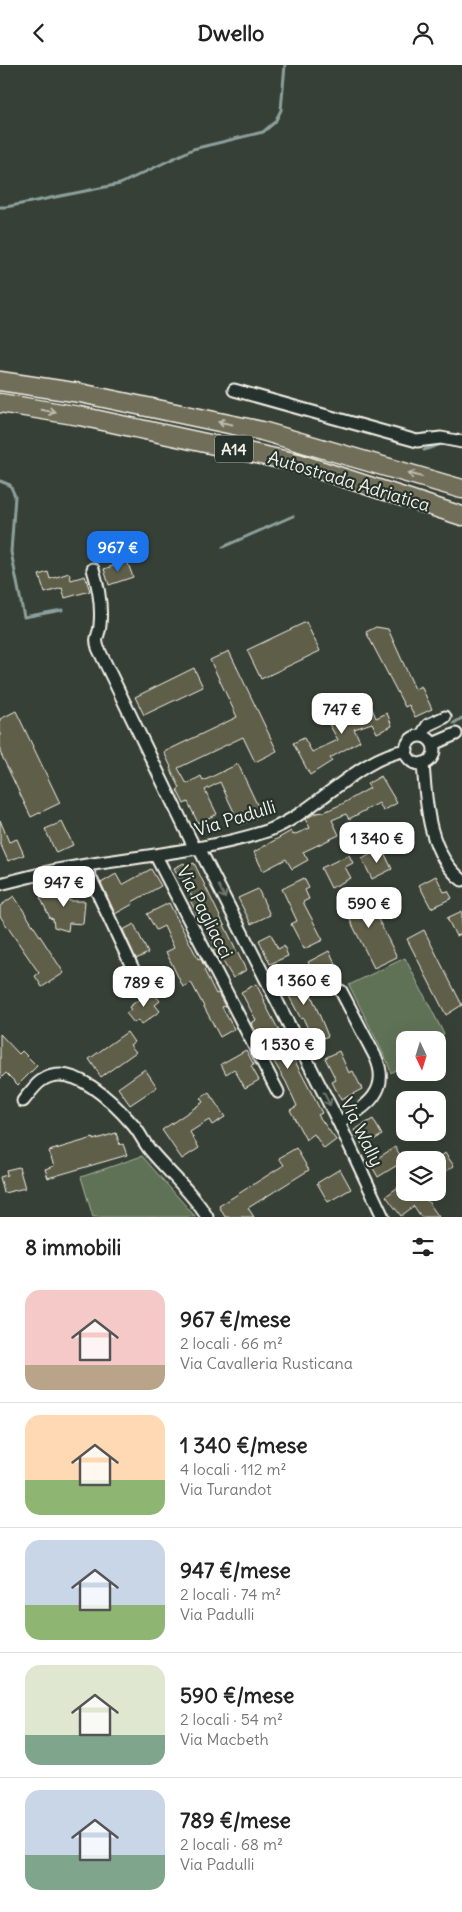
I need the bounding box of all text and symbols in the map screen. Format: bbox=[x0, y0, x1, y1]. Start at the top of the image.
icon: back bbox=[25, 19, 53, 47]
text: Dwello bbox=[198, 19, 264, 47]
icon: person bbox=[409, 19, 437, 47]
one-way arrow bbox=[40, 406, 56, 416]
one-way arrow bbox=[217, 418, 233, 427]
road number: A14 bbox=[215, 435, 253, 463]
street label: Autostrada Adriatica bbox=[265, 445, 433, 517]
one-way arrow bbox=[408, 470, 424, 480]
pin: 967 € bbox=[83, 531, 153, 573]
text: 967 € bbox=[98, 537, 138, 557]
pin: 747 € bbox=[307, 693, 377, 735]
text: 747 € bbox=[323, 699, 361, 719]
street label: Via Padulli bbox=[192, 795, 278, 841]
pin: 1 340 € bbox=[331, 821, 423, 864]
text: 1 340 € bbox=[350, 828, 404, 848]
street label: Via Pagliacci bbox=[172, 862, 238, 962]
pin: 947 € bbox=[29, 865, 99, 908]
text: 947 € bbox=[44, 872, 84, 892]
one-way arrow bbox=[217, 884, 227, 899]
pin: 590 € bbox=[334, 887, 404, 929]
text: 590 € bbox=[347, 893, 391, 913]
pin: 1 360 € bbox=[258, 963, 350, 1006]
pin: 789 € bbox=[109, 965, 179, 1008]
text: 1 360 € bbox=[277, 970, 331, 990]
text: 789 € bbox=[124, 972, 164, 992]
pin: 1 530 € bbox=[242, 1027, 334, 1070]
north arrow bbox=[396, 1031, 446, 1081]
map controls bbox=[396, 1031, 446, 1201]
text: 1 530 € bbox=[261, 1034, 315, 1054]
one-way arrow bbox=[323, 1091, 332, 1106]
button: locate bbox=[396, 1091, 446, 1141]
street label: Via Wally bbox=[335, 1094, 389, 1170]
button: layers bbox=[396, 1151, 446, 1201]
icon: filters bbox=[409, 1233, 437, 1261]
text: 8 immobili bbox=[25, 1234, 121, 1261]
text: 967 €/mese bbox=[180, 1306, 291, 1333]
icon: home bbox=[65, 1310, 125, 1370]
text: 2 locali · 66 m² bbox=[180, 1333, 283, 1353]
text: Via Cavalleria Rusticana bbox=[180, 1353, 353, 1373]
text: 1 340 €/mese bbox=[180, 1432, 308, 1459]
icon: home bbox=[65, 1435, 125, 1495]
text: 4 locali · 112 m² bbox=[180, 1459, 286, 1479]
text: Via Turandot bbox=[180, 1479, 272, 1499]
text: 947 €/mese bbox=[180, 1557, 291, 1584]
icon: home bbox=[65, 1560, 125, 1620]
text: 2 locali · 74 m² bbox=[180, 1584, 281, 1604]
text: Via Padulli bbox=[180, 1604, 254, 1624]
text: 590 €/mese bbox=[180, 1682, 294, 1709]
icon: home bbox=[65, 1685, 125, 1745]
text: 2 locali · 54 m² bbox=[180, 1709, 283, 1729]
text: Via Macbeth bbox=[180, 1729, 269, 1749]
text: 789 €/mese bbox=[180, 1807, 291, 1834]
icon: home bbox=[65, 1810, 125, 1870]
text: 2 locali · 68 m² bbox=[180, 1834, 283, 1854]
text: Via Padulli bbox=[180, 1854, 254, 1874]

